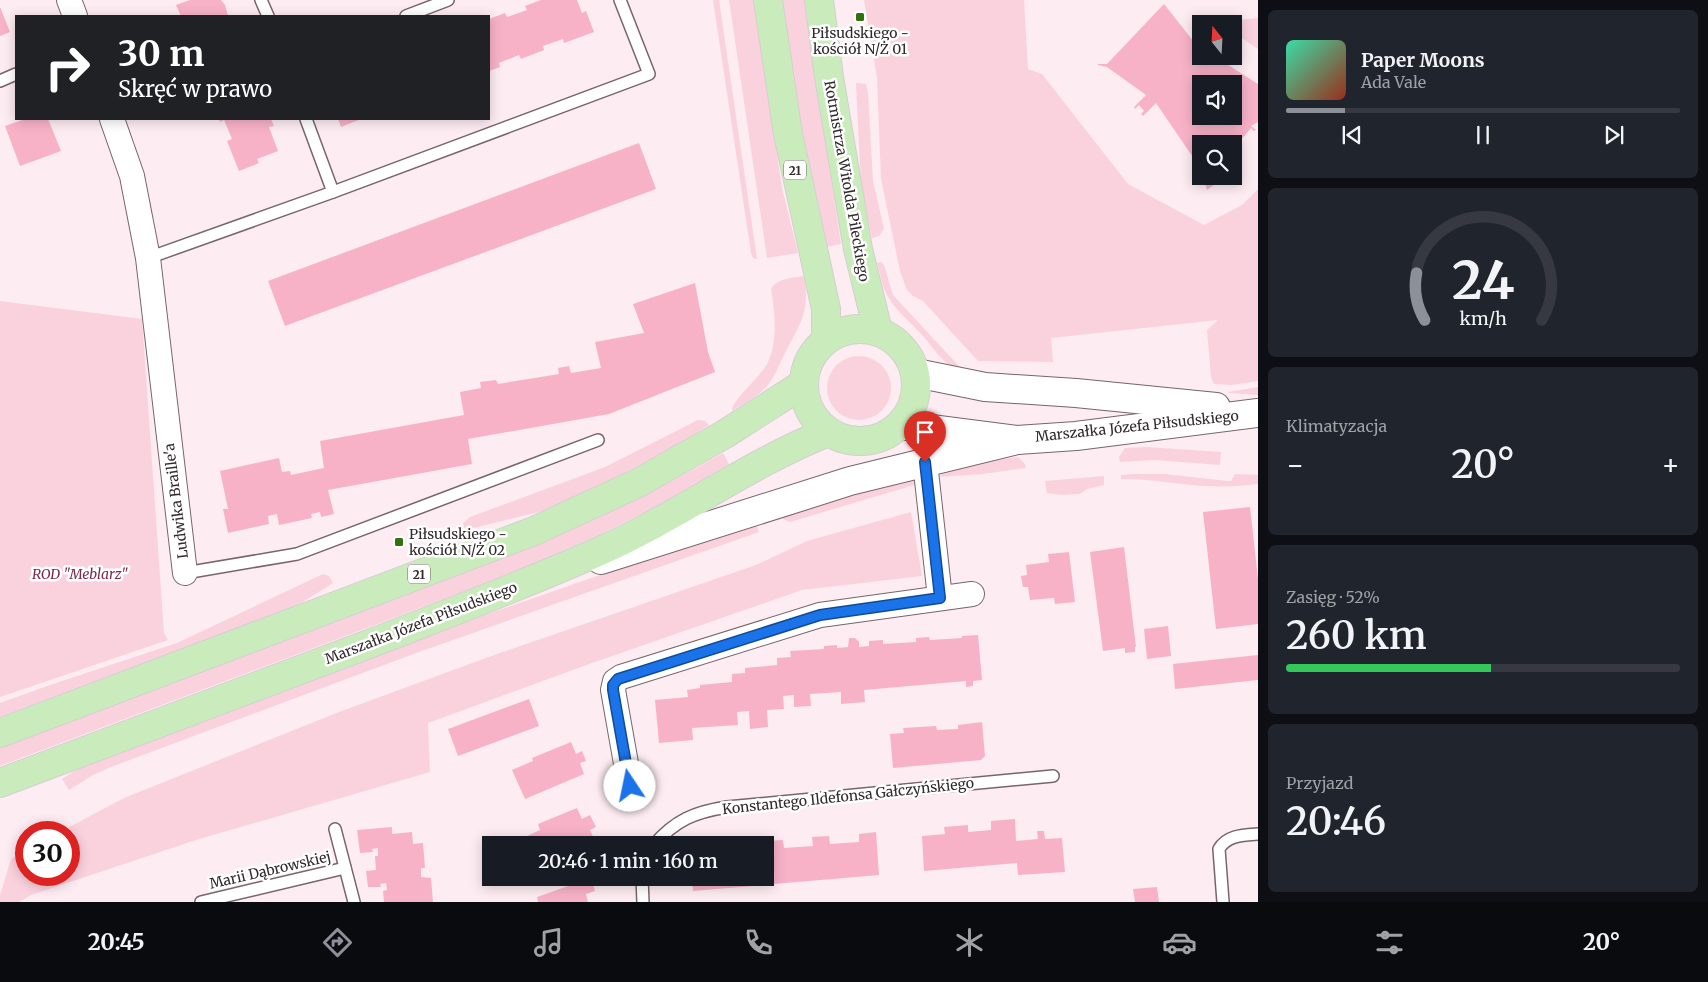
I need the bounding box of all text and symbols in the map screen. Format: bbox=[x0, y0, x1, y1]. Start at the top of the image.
marker: Piłsudskiego - kościół N/Ż 01 bbox=[854, 11, 866, 23]
north arrow bbox=[1192, 15, 1242, 65]
map controls bbox=[1192, 15, 1242, 185]
place label: Piłsudskiego - kościół N/Ż 01 bbox=[811, 24, 909, 58]
text: 30 m bbox=[118, 32, 204, 76]
icon: right bbox=[35, 35, 100, 100]
text: Paper Moons bbox=[1361, 48, 1485, 72]
text: Ada Vale bbox=[1361, 72, 1426, 92]
text: Skręć w prawo bbox=[118, 75, 272, 103]
button: sound bbox=[1192, 75, 1242, 125]
street label: Rotmistrza Witolda Pileckiego bbox=[820, 79, 874, 283]
icon: previous bbox=[1338, 121, 1366, 149]
icon: pause bbox=[1469, 121, 1497, 149]
icon: next bbox=[1600, 121, 1628, 149]
button: search bbox=[1192, 135, 1242, 185]
road number: 21 bbox=[784, 160, 806, 180]
text: 24 bbox=[1452, 248, 1514, 313]
text: km/h bbox=[1459, 307, 1507, 330]
street label: Marszałka Józefa Piłsudskiego bbox=[1034, 406, 1240, 446]
pin bbox=[904, 411, 946, 462]
text: Klimatyzacja bbox=[1286, 416, 1387, 436]
icon: arrive bbox=[911, 418, 939, 446]
text: 20° bbox=[1451, 441, 1515, 488]
street label: Ludwika Braille'a bbox=[160, 442, 192, 560]
text: − bbox=[1286, 447, 1305, 483]
text: + bbox=[1661, 447, 1680, 483]
place label: Piłsudskiego - kościół N/Ż 02 bbox=[409, 525, 507, 559]
marker: Piłsudskiego - kościół N/Ż 02 bbox=[393, 536, 405, 548]
road number: 21 bbox=[408, 564, 430, 584]
park label: ROD "Meblarz" bbox=[32, 565, 128, 583]
street label: Marszałka Józefa Piłsudskiego bbox=[322, 578, 520, 668]
text: Zasięg · 52% bbox=[1286, 587, 1380, 607]
text: 260 km bbox=[1286, 612, 1427, 659]
position arrow bbox=[603, 759, 655, 811]
text: Przyjazd bbox=[1286, 773, 1353, 793]
street label: Konstantego Ildefonsa Gałczyńskiego bbox=[721, 774, 975, 818]
text: 20:46 bbox=[1286, 798, 1386, 845]
speed limit sign: 30 bbox=[15, 821, 80, 886]
street label: Marii Dąbrowskiej bbox=[207, 847, 333, 893]
text: 20:46 · 1 min · 160 m bbox=[538, 849, 718, 873]
icon: directions bbox=[320, 925, 355, 960]
icon: music bbox=[531, 925, 566, 960]
icon: phone bbox=[741, 925, 776, 960]
icon: climate bbox=[952, 925, 987, 960]
icon: car bbox=[1162, 925, 1197, 960]
icon: filters bbox=[1372, 925, 1407, 960]
text: 20:45 bbox=[88, 928, 145, 956]
text: 20° bbox=[1583, 928, 1620, 956]

